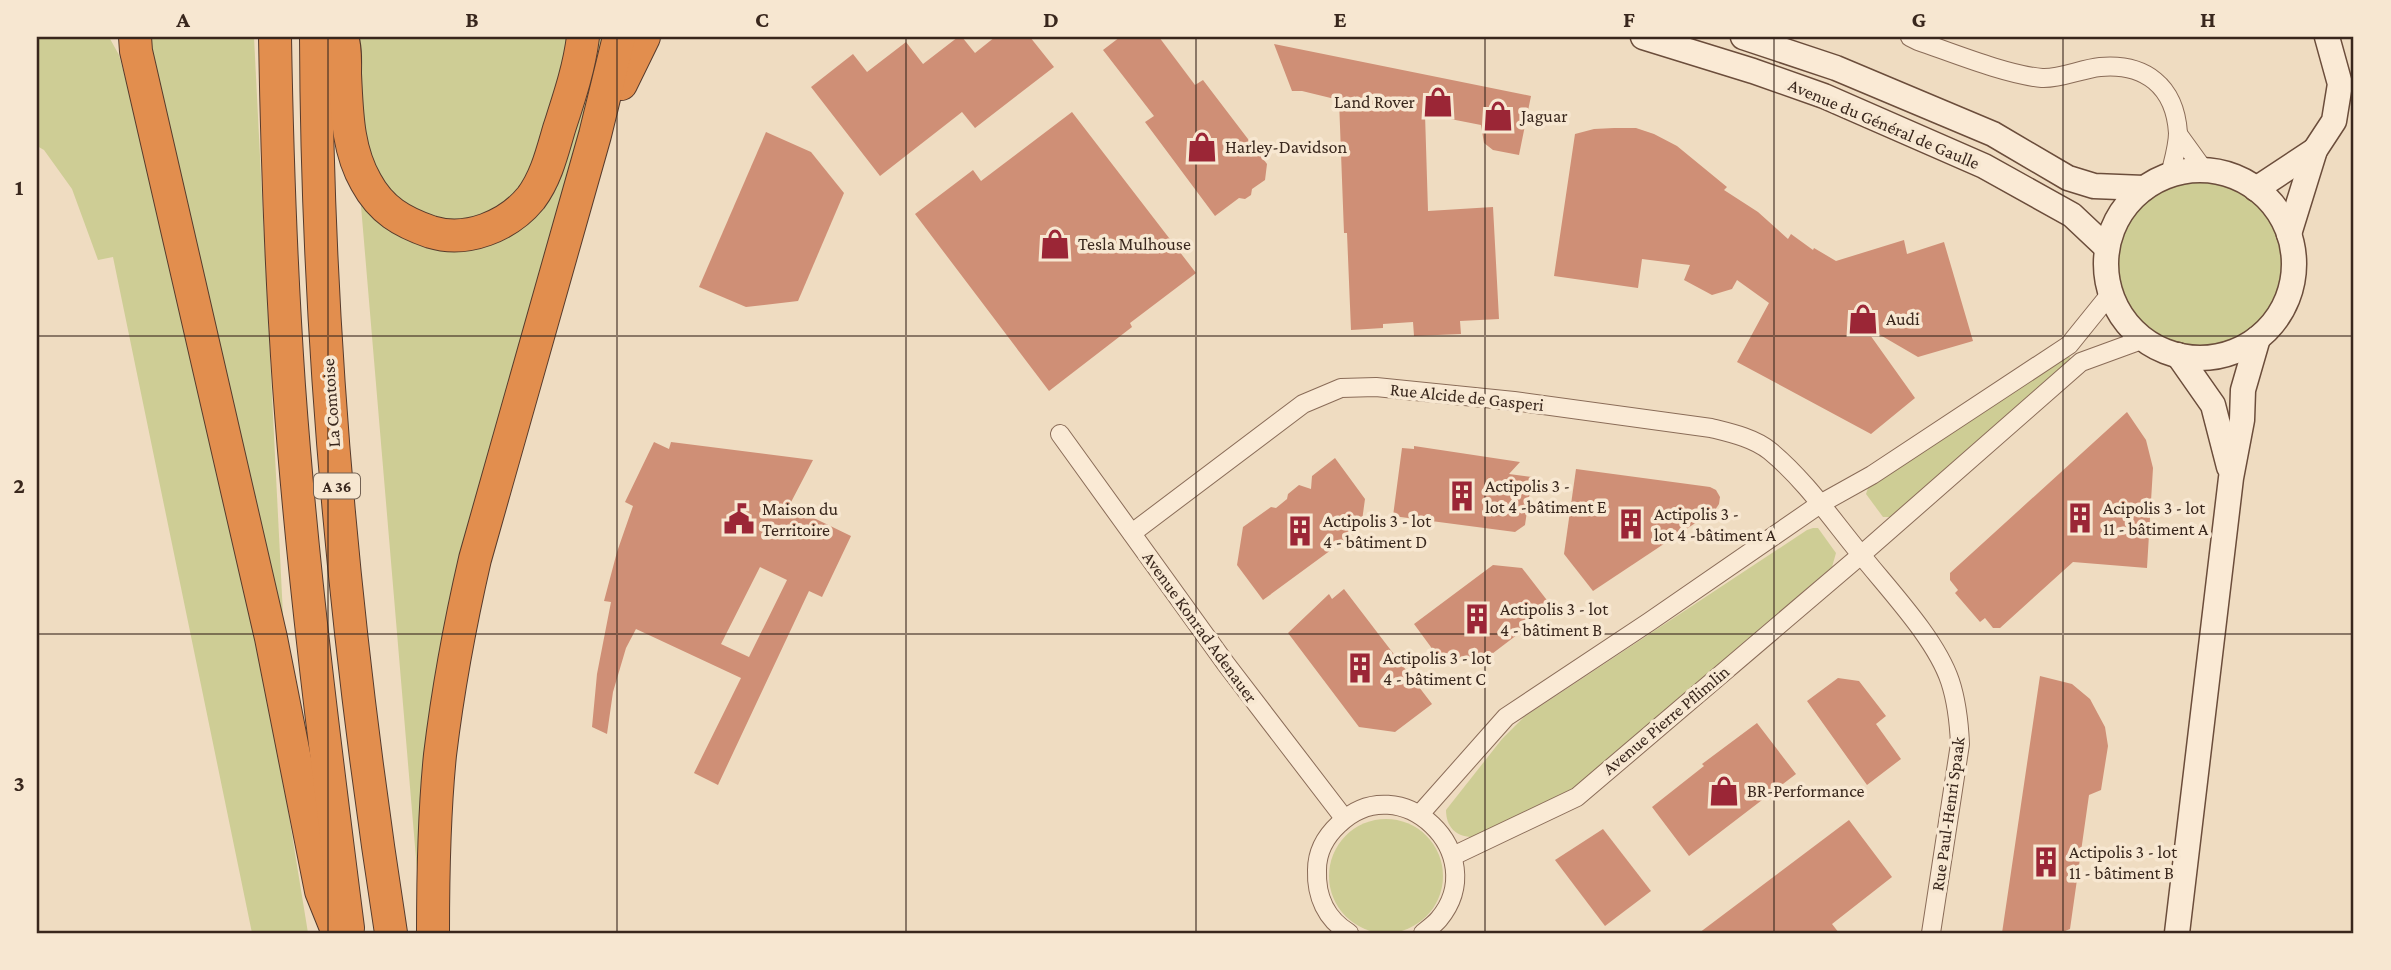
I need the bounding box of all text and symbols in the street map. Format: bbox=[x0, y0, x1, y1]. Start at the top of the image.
text: A bbox=[175, 6, 190, 32]
text: B bbox=[465, 6, 479, 32]
text: C bbox=[755, 6, 769, 32]
text: D bbox=[1043, 6, 1059, 32]
text: E bbox=[1333, 6, 1347, 32]
text: F bbox=[1623, 6, 1635, 32]
text: G bbox=[1912, 6, 1927, 32]
text: H bbox=[2200, 6, 2216, 32]
street label: Avenue du Général de Gaulle bbox=[1785, 75, 1983, 173]
shop icon: Land Rover bbox=[1421, 85, 1455, 119]
place label: Land Rover bbox=[1334, 92, 1416, 112]
shop icon: Jaguar bbox=[1481, 99, 1515, 133]
place label: Jaguar bbox=[1519, 106, 1568, 126]
shop icon: Harley-Davidson bbox=[1185, 130, 1219, 164]
place label: Harley-Davidson bbox=[1225, 137, 1347, 157]
text: 1 bbox=[15, 174, 24, 200]
shop icon: Tesla Mulhouse bbox=[1038, 227, 1072, 261]
place label: Tesla Mulhouse bbox=[1078, 234, 1191, 254]
shop icon: Audi bbox=[1846, 302, 1880, 336]
place label: Audi bbox=[1886, 309, 1920, 329]
street label: La Comtoise bbox=[318, 358, 344, 448]
street label: Rue Alcide de Gasperi bbox=[1389, 379, 1545, 415]
text: 2 bbox=[13, 472, 25, 498]
road number: A 36 bbox=[314, 474, 360, 499]
place label: Actipolis 3 - lot 4 -bâtiment E bbox=[1485, 476, 1607, 517]
building icon: Actipolis 3 - lot 4 -bâtiment E bbox=[1445, 479, 1479, 513]
place label: Acipolis 3 - lot 11 - bâtiment A bbox=[2103, 498, 2209, 539]
place label: Maison du Territoire bbox=[762, 499, 838, 540]
building icon: Acipolis 3 - lot 11 - bâtiment A bbox=[2063, 501, 2097, 535]
public building icon: Maison du Territoire bbox=[722, 502, 756, 536]
place label: Actipolis 3 - lot 4 -bâtiment A bbox=[1654, 504, 1777, 545]
building icon: Actipolis 3 - lot 4 -bâtiment A bbox=[1614, 507, 1648, 541]
place label: Actipolis 3 - lot 4 - bâtiment D bbox=[1323, 511, 1432, 552]
building icon: Actipolis 3 - lot 4 - bâtiment D bbox=[1283, 514, 1317, 548]
street label: Avenue Konrad Adenauer bbox=[1138, 548, 1262, 707]
place label: Actipolis 3 - lot 4 - bâtiment B bbox=[1500, 599, 1609, 640]
building icon: Actipolis 3 - lot 4 - bâtiment B bbox=[1460, 602, 1494, 636]
place label: Actipolis 3 - lot 4 - bâtiment C bbox=[1383, 648, 1492, 689]
building icon: Actipolis 3 - lot 4 - bâtiment C bbox=[1343, 651, 1377, 685]
street label: Avenue Pierre Pflimlin bbox=[1599, 661, 1734, 779]
street label: Rue Paul-Henri Spaak bbox=[1927, 735, 1969, 892]
text: 3 bbox=[13, 770, 25, 796]
shop icon: BR-Performance bbox=[1707, 774, 1741, 808]
place label: BR-Performance bbox=[1747, 781, 1865, 801]
place label: Actipolis 3 - lot 11 - bâtiment B bbox=[2069, 842, 2178, 883]
building icon: Actipolis 3 - lot 11 - bâtiment B bbox=[2029, 845, 2063, 879]

